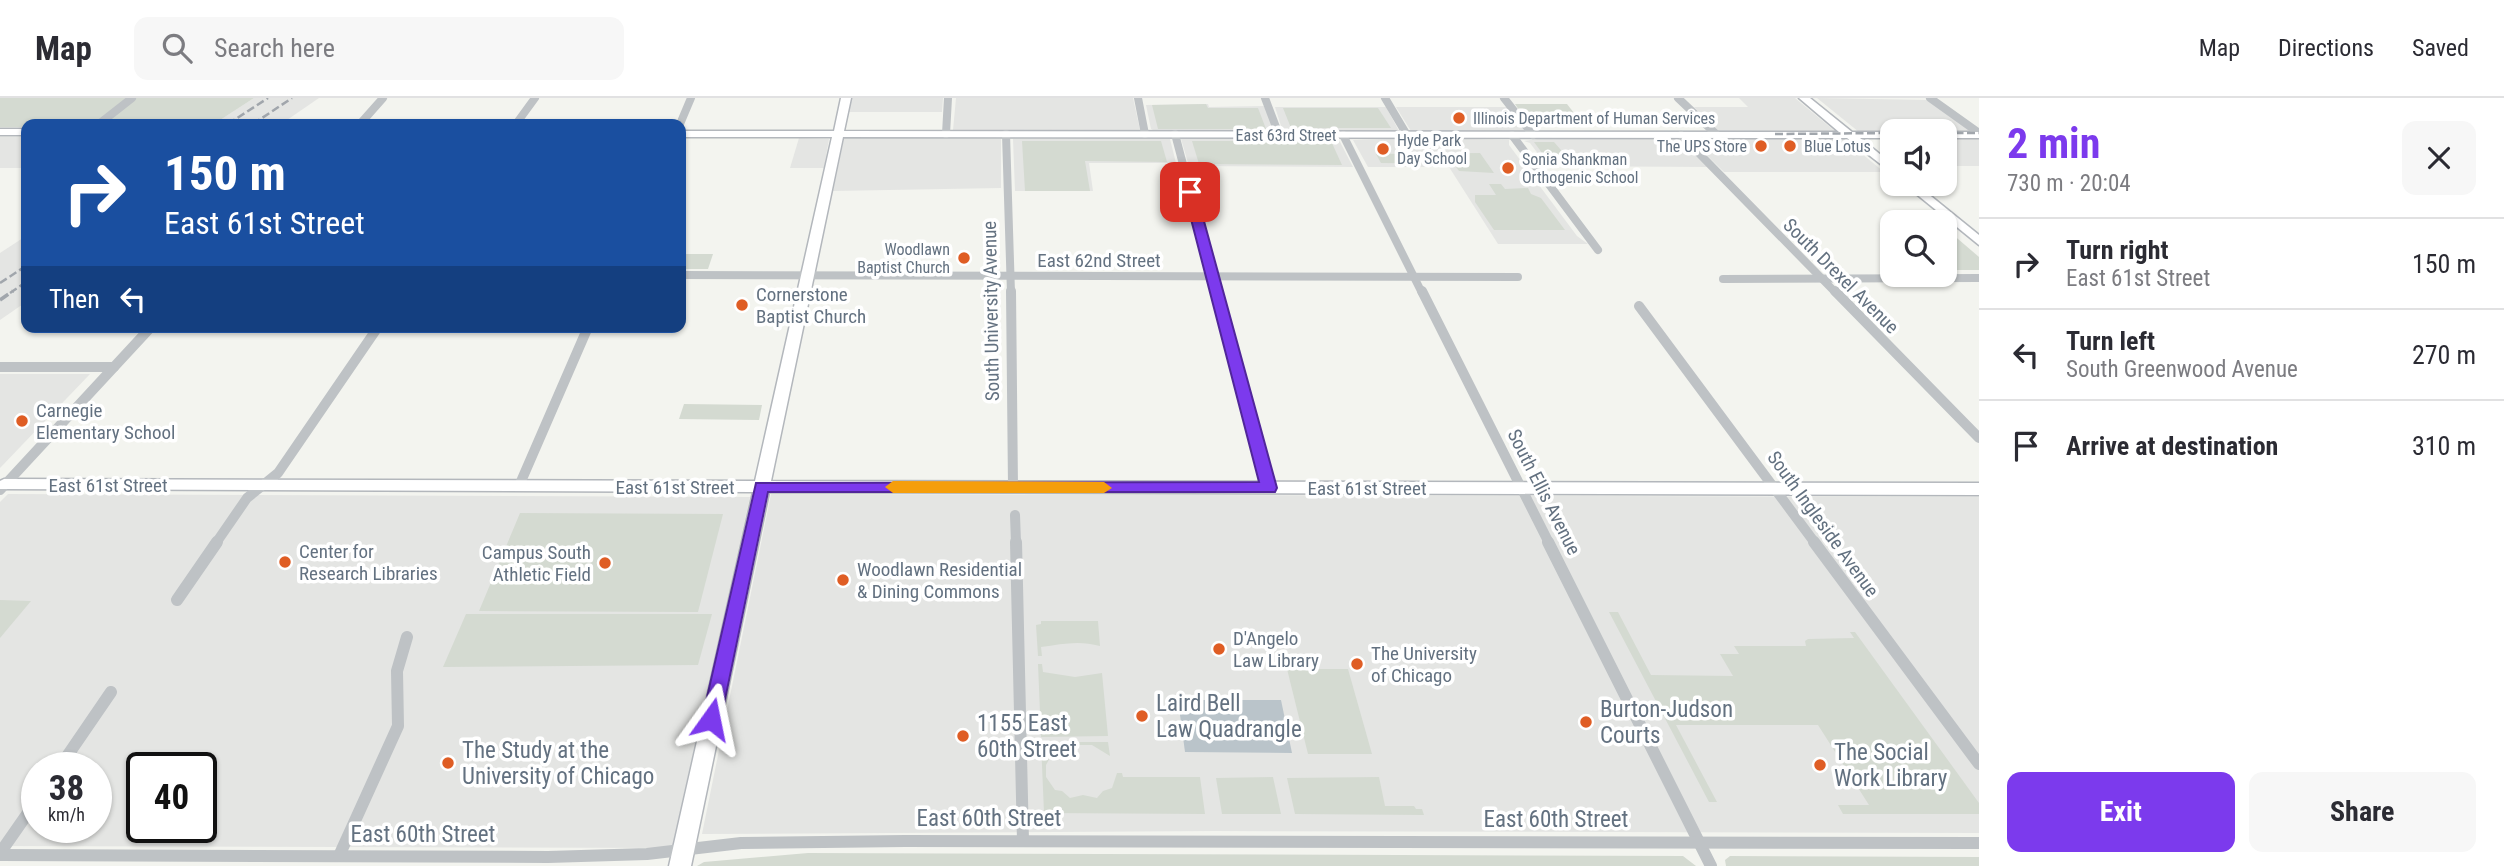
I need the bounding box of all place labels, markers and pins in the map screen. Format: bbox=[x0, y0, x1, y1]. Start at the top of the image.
place label: Illinois Department of Human Services bbox=[1473, 109, 1715, 128]
marker: Illinois Department of Human Services bbox=[1451, 110, 1467, 126]
place label: Hyde Park Day School bbox=[1397, 131, 1467, 168]
place label: The UPS Store bbox=[1657, 137, 1747, 156]
place label: Blue Lotus bbox=[1804, 137, 1871, 156]
marker: The UPS Store bbox=[1753, 138, 1769, 154]
marker: Blue Lotus bbox=[1782, 138, 1798, 154]
marker: Hyde Park Day School bbox=[1375, 141, 1391, 157]
place label: Sonia Shankman Orthogenic School bbox=[1522, 150, 1638, 187]
marker: Sonia Shankman Orthogenic School bbox=[1500, 160, 1516, 176]
pin bbox=[1160, 162, 1220, 222]
place label: Woodlawn Baptist Church bbox=[857, 240, 950, 277]
marker: Woodlawn Baptist Church bbox=[956, 250, 972, 266]
place label: Cornerstone Baptist Church bbox=[756, 283, 866, 328]
marker: Cornerstone Baptist Church bbox=[734, 297, 750, 313]
place label: Carnegie Elementary School bbox=[36, 399, 175, 444]
marker: Carnegie Elementary School bbox=[14, 413, 30, 429]
place label: Center for Research Libraries bbox=[299, 540, 438, 585]
place label: Campus South Athletic Field bbox=[482, 541, 591, 586]
marker: Center for Research Libraries bbox=[277, 554, 293, 570]
marker: Campus South Athletic Field bbox=[597, 555, 613, 571]
place label: Woodlawn Residential & Dining Commons bbox=[857, 558, 1022, 603]
marker: Woodlawn Residential & Dining Commons bbox=[835, 572, 851, 588]
place label: D'Angelo Law Library bbox=[1233, 627, 1319, 672]
marker: D'Angelo Law Library bbox=[1211, 641, 1227, 657]
place label: The University of Chicago bbox=[1371, 642, 1477, 687]
marker: The University of Chicago bbox=[1349, 656, 1365, 672]
place label: Laird Bell Law Quadrangle bbox=[1156, 690, 1302, 743]
place label: Burton-Judson Courts bbox=[1600, 696, 1733, 749]
marker: Laird Bell Law Quadrangle bbox=[1134, 708, 1150, 724]
place label: 1155 East 60th Street bbox=[977, 710, 1077, 763]
marker: Burton-Judson Courts bbox=[1578, 714, 1594, 730]
marker: 1155 East 60th Street bbox=[955, 728, 971, 744]
place label: The Study at the University of Chicago bbox=[462, 737, 654, 790]
place label: The Social Work Library bbox=[1834, 739, 1948, 792]
marker: The Study at the University of Chicago bbox=[440, 755, 456, 771]
marker: The Social Work Library bbox=[1812, 757, 1828, 773]

